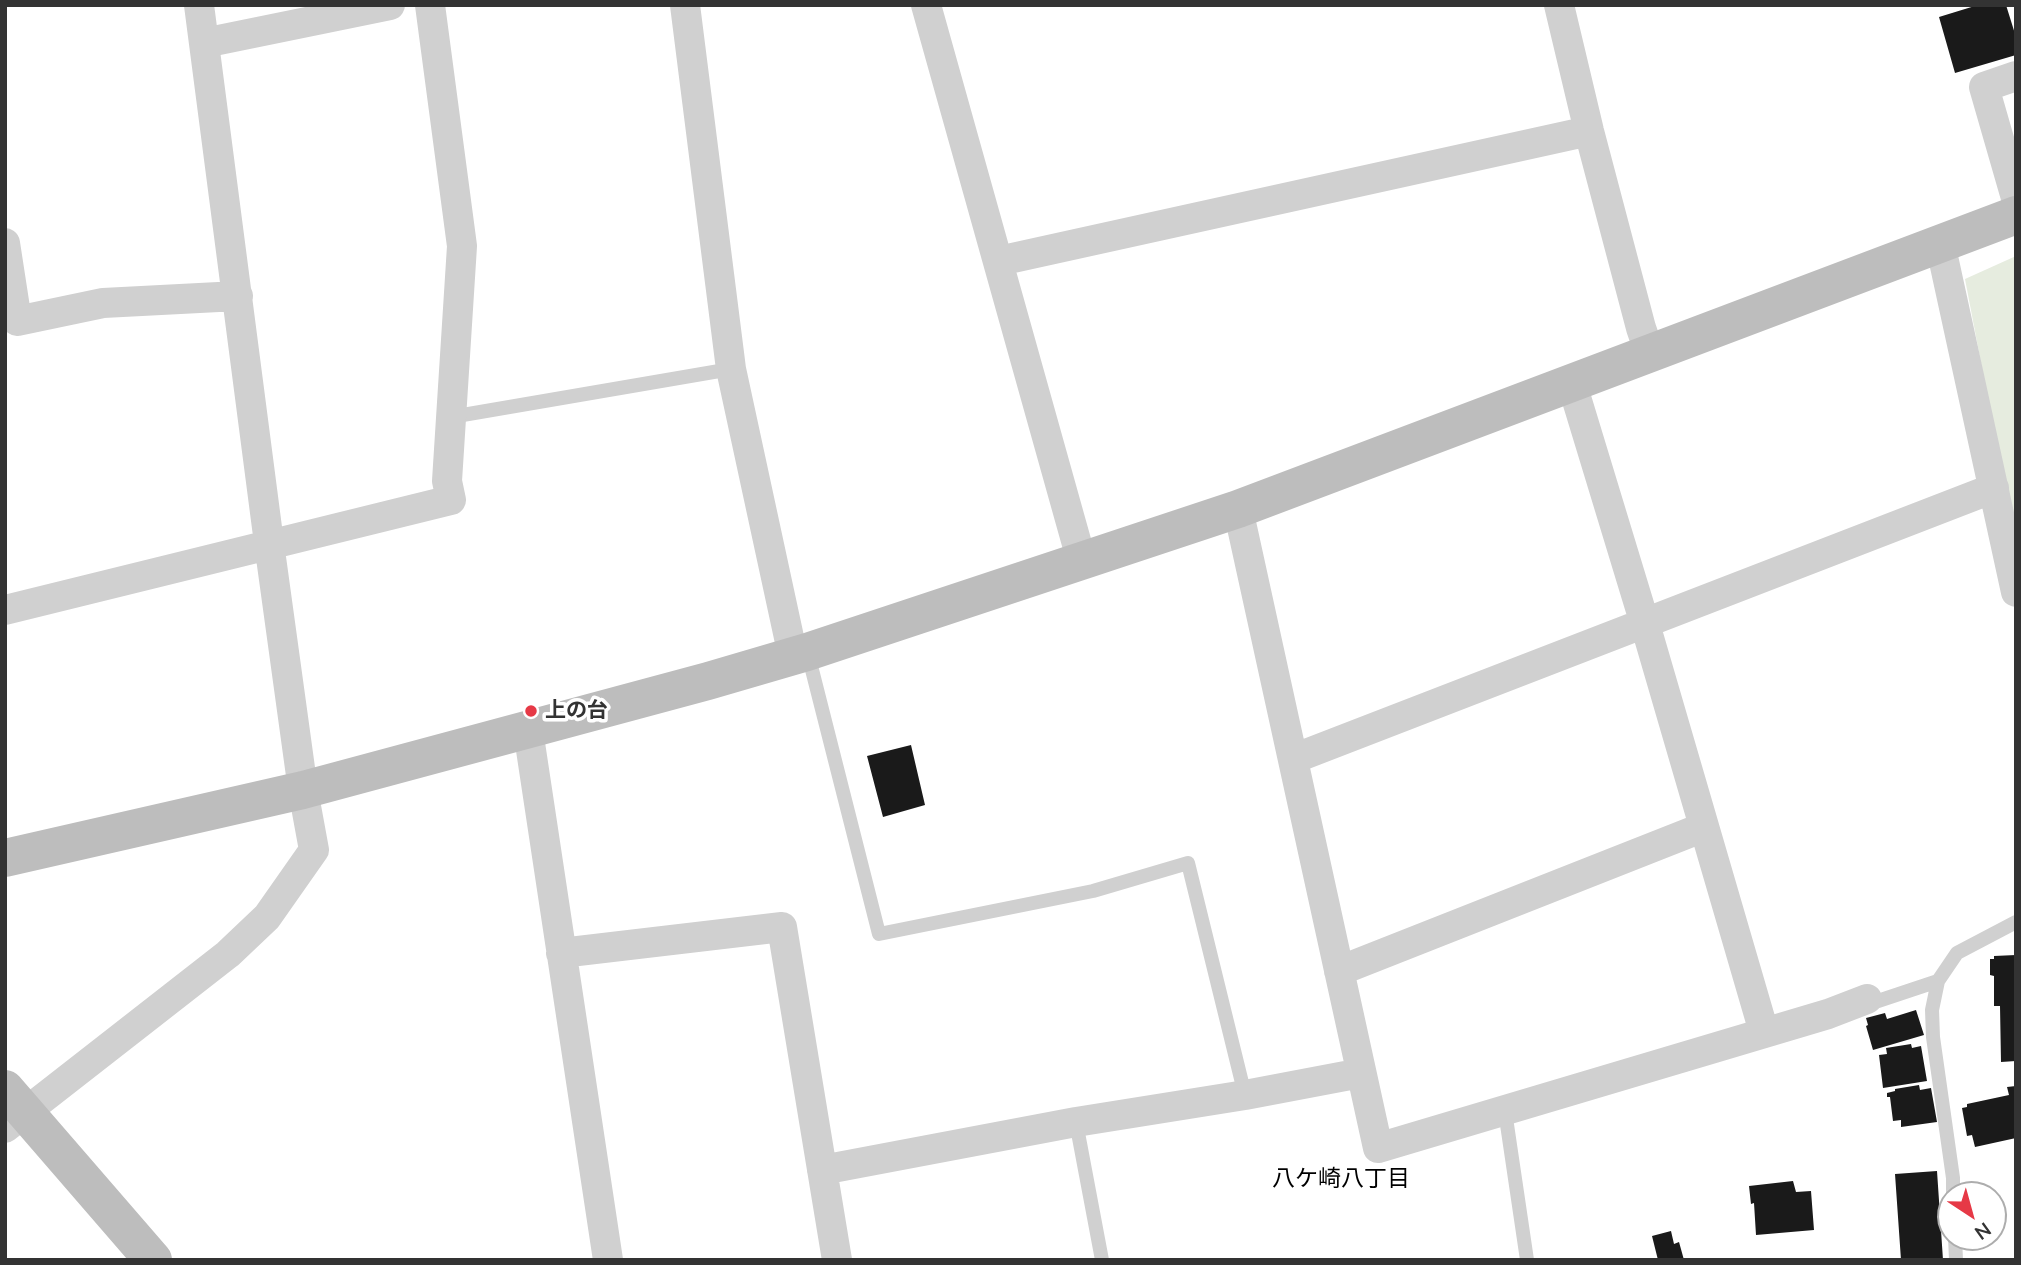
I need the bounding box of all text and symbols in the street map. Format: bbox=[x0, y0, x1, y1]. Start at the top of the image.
place label: 上の台 bbox=[545, 698, 608, 724]
marker: 上の台 bbox=[523, 703, 539, 719]
district label: 八ケ崎八丁目 bbox=[1272, 1165, 1410, 1193]
north arrow bbox=[1937, 1181, 2007, 1251]
text: N bbox=[1970, 1217, 1996, 1245]

